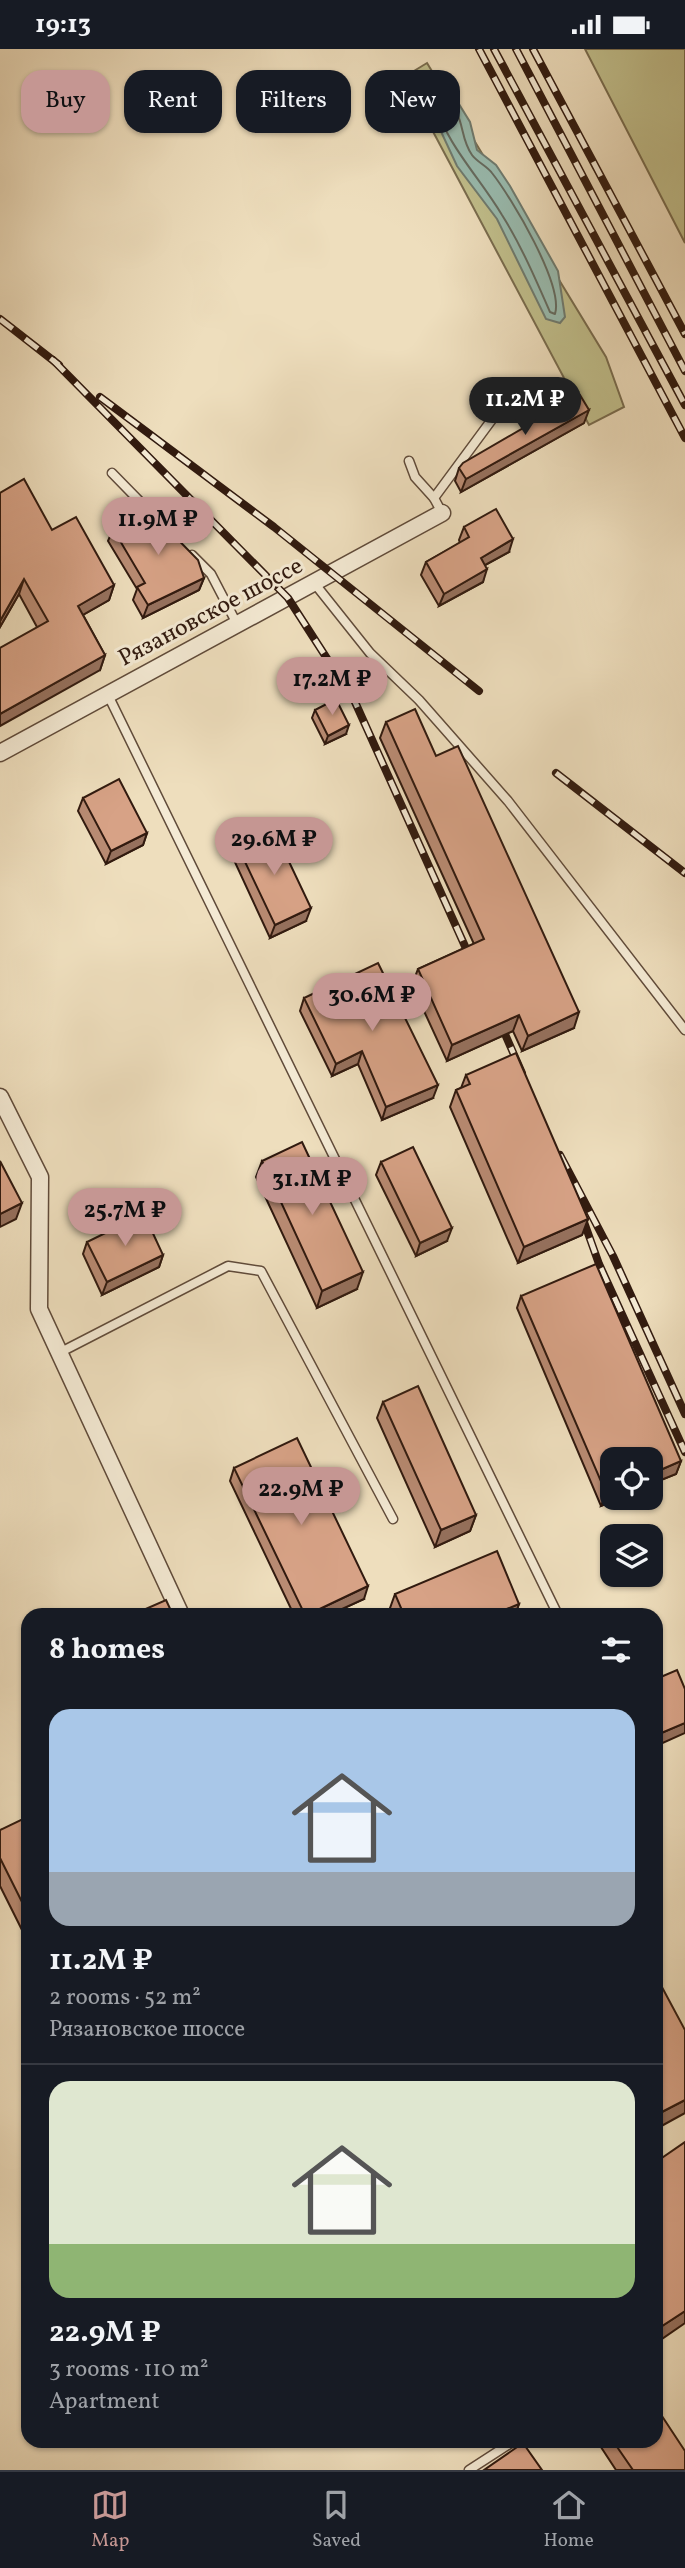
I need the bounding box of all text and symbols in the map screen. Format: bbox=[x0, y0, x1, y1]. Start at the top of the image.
text: 19:13 bbox=[35, 7, 91, 43]
chip: Buy bbox=[21, 70, 110, 133]
chip: Rent bbox=[124, 70, 222, 133]
chip: Filters bbox=[236, 70, 351, 133]
chip: New bbox=[365, 70, 460, 133]
pin: 11.2M ₽ bbox=[460, 377, 590, 437]
text: 11.2M ₽ bbox=[485, 384, 565, 416]
pin: 11.9M ₽ bbox=[93, 497, 223, 557]
text: 11.9M ₽ bbox=[118, 504, 198, 536]
street label: Рязановское шоссе bbox=[113, 550, 309, 676]
pin: 17.2M ₽ bbox=[267, 657, 397, 717]
text: 17.2M ₽ bbox=[292, 664, 372, 696]
pin: 29.6M ₽ bbox=[209, 817, 339, 877]
text: 29.6M ₽ bbox=[231, 824, 317, 856]
pin: 30.6M ₽ bbox=[307, 974, 437, 1033]
text: 30.6M ₽ bbox=[328, 980, 416, 1012]
pin: 31.1M ₽ bbox=[247, 1157, 377, 1217]
text: 31.1M ₽ bbox=[272, 1164, 352, 1196]
pin: 25.7M ₽ bbox=[60, 1189, 190, 1248]
text: 25.7M ₽ bbox=[84, 1195, 166, 1227]
map controls bbox=[600, 1447, 663, 1587]
button: locate bbox=[600, 1447, 663, 1510]
pin: 22.9M ₽ bbox=[236, 1467, 366, 1527]
text: 22.9M ₽ bbox=[258, 1474, 344, 1506]
button: layers bbox=[600, 1524, 663, 1587]
text: 8 homes bbox=[49, 1629, 165, 1671]
icon: filters bbox=[597, 1631, 635, 1669]
icon: home bbox=[279, 1755, 405, 1881]
text: 11.2M ₽ bbox=[49, 1940, 153, 1982]
text: 2 rooms · 52 m² bbox=[49, 1982, 201, 2014]
text: Рязановское шоссе bbox=[49, 2014, 245, 2046]
icon: home bbox=[279, 2127, 405, 2253]
text: 22.9M ₽ bbox=[49, 2312, 161, 2354]
text: 3 rooms · 110 m² bbox=[49, 2354, 209, 2386]
text: Apartment bbox=[49, 2386, 160, 2418]
tab: Map bbox=[91, 2486, 129, 2554]
tab: Saved bbox=[312, 2486, 361, 2554]
tab: Home bbox=[543, 2486, 594, 2554]

